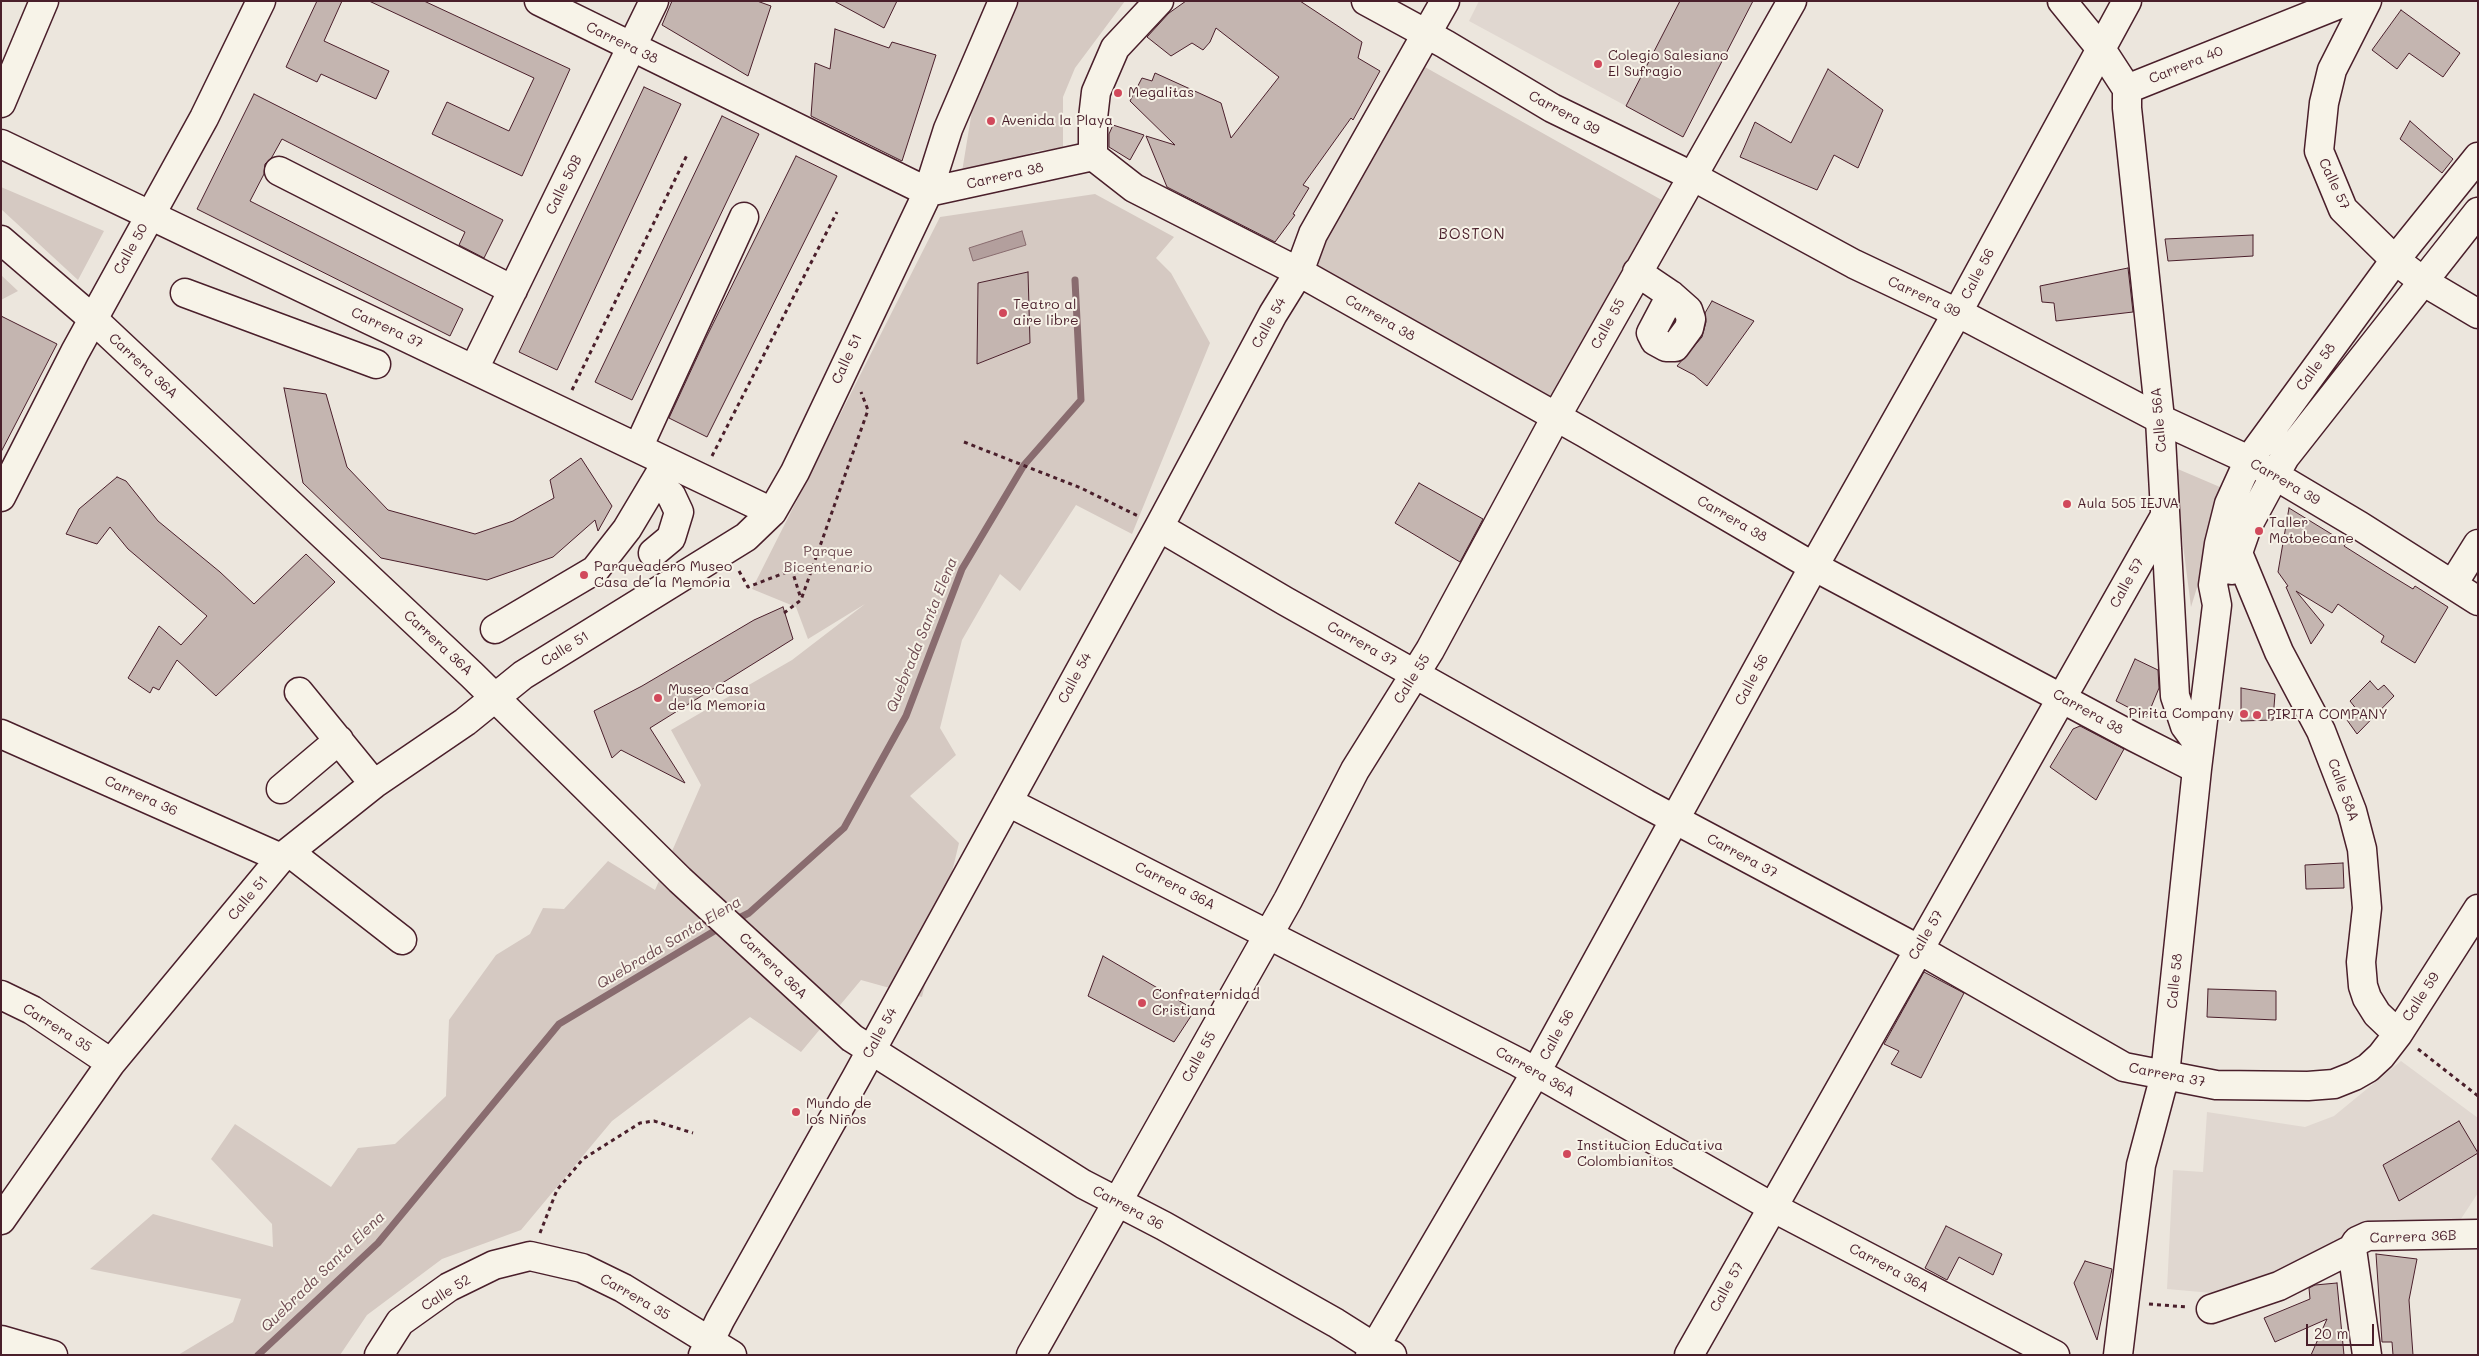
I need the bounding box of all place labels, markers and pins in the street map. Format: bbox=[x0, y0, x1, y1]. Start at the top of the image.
place label: Colegio Salesiano El Sufragio bbox=[1608, 48, 1728, 80]
marker: Colegio Salesiano El Sufragio bbox=[1592, 58, 1604, 70]
place label: Megalitas bbox=[1128, 85, 1194, 101]
marker: Megalitas bbox=[1112, 87, 1124, 99]
place label: Avenida la Playa bbox=[1001, 113, 1113, 129]
marker: Avenida la Playa bbox=[985, 115, 997, 127]
place label: Teatro al aire libre bbox=[1013, 297, 1079, 330]
marker: Teatro al aire libre bbox=[997, 307, 1009, 319]
place label: Aula 505 IEJVA bbox=[2077, 496, 2179, 512]
marker: Aula 505 IEJVA bbox=[2061, 498, 2073, 510]
place label: Taller Motobecane bbox=[2269, 515, 2354, 548]
marker: Taller Motobecane bbox=[2253, 525, 2265, 537]
place label: Parqueadero Museo Casa de la Memoria bbox=[594, 559, 732, 592]
marker: Parqueadero Museo Casa de la Memoria bbox=[578, 569, 590, 581]
place label: Museo Casa de la Memoria bbox=[668, 682, 766, 714]
marker: Museo Casa de la Memoria bbox=[652, 692, 664, 704]
place label: Pirita Company bbox=[2129, 706, 2234, 722]
place label: PIRITA COMPANY bbox=[2267, 707, 2388, 723]
marker: Pirita Company bbox=[2238, 708, 2250, 720]
marker: PIRITA COMPANY bbox=[2251, 709, 2263, 721]
place label: Confraternidad Cristiana bbox=[1152, 987, 1260, 1020]
marker: Confraternidad Cristiana bbox=[1136, 997, 1148, 1009]
place label: Mundo de los Niños bbox=[806, 1096, 872, 1128]
marker: Mundo de los Niños bbox=[790, 1106, 802, 1118]
place label: Institucion Educativa Colombianitos bbox=[1577, 1138, 1723, 1170]
marker: Institucion Educativa Colombianitos bbox=[1561, 1148, 1573, 1160]

